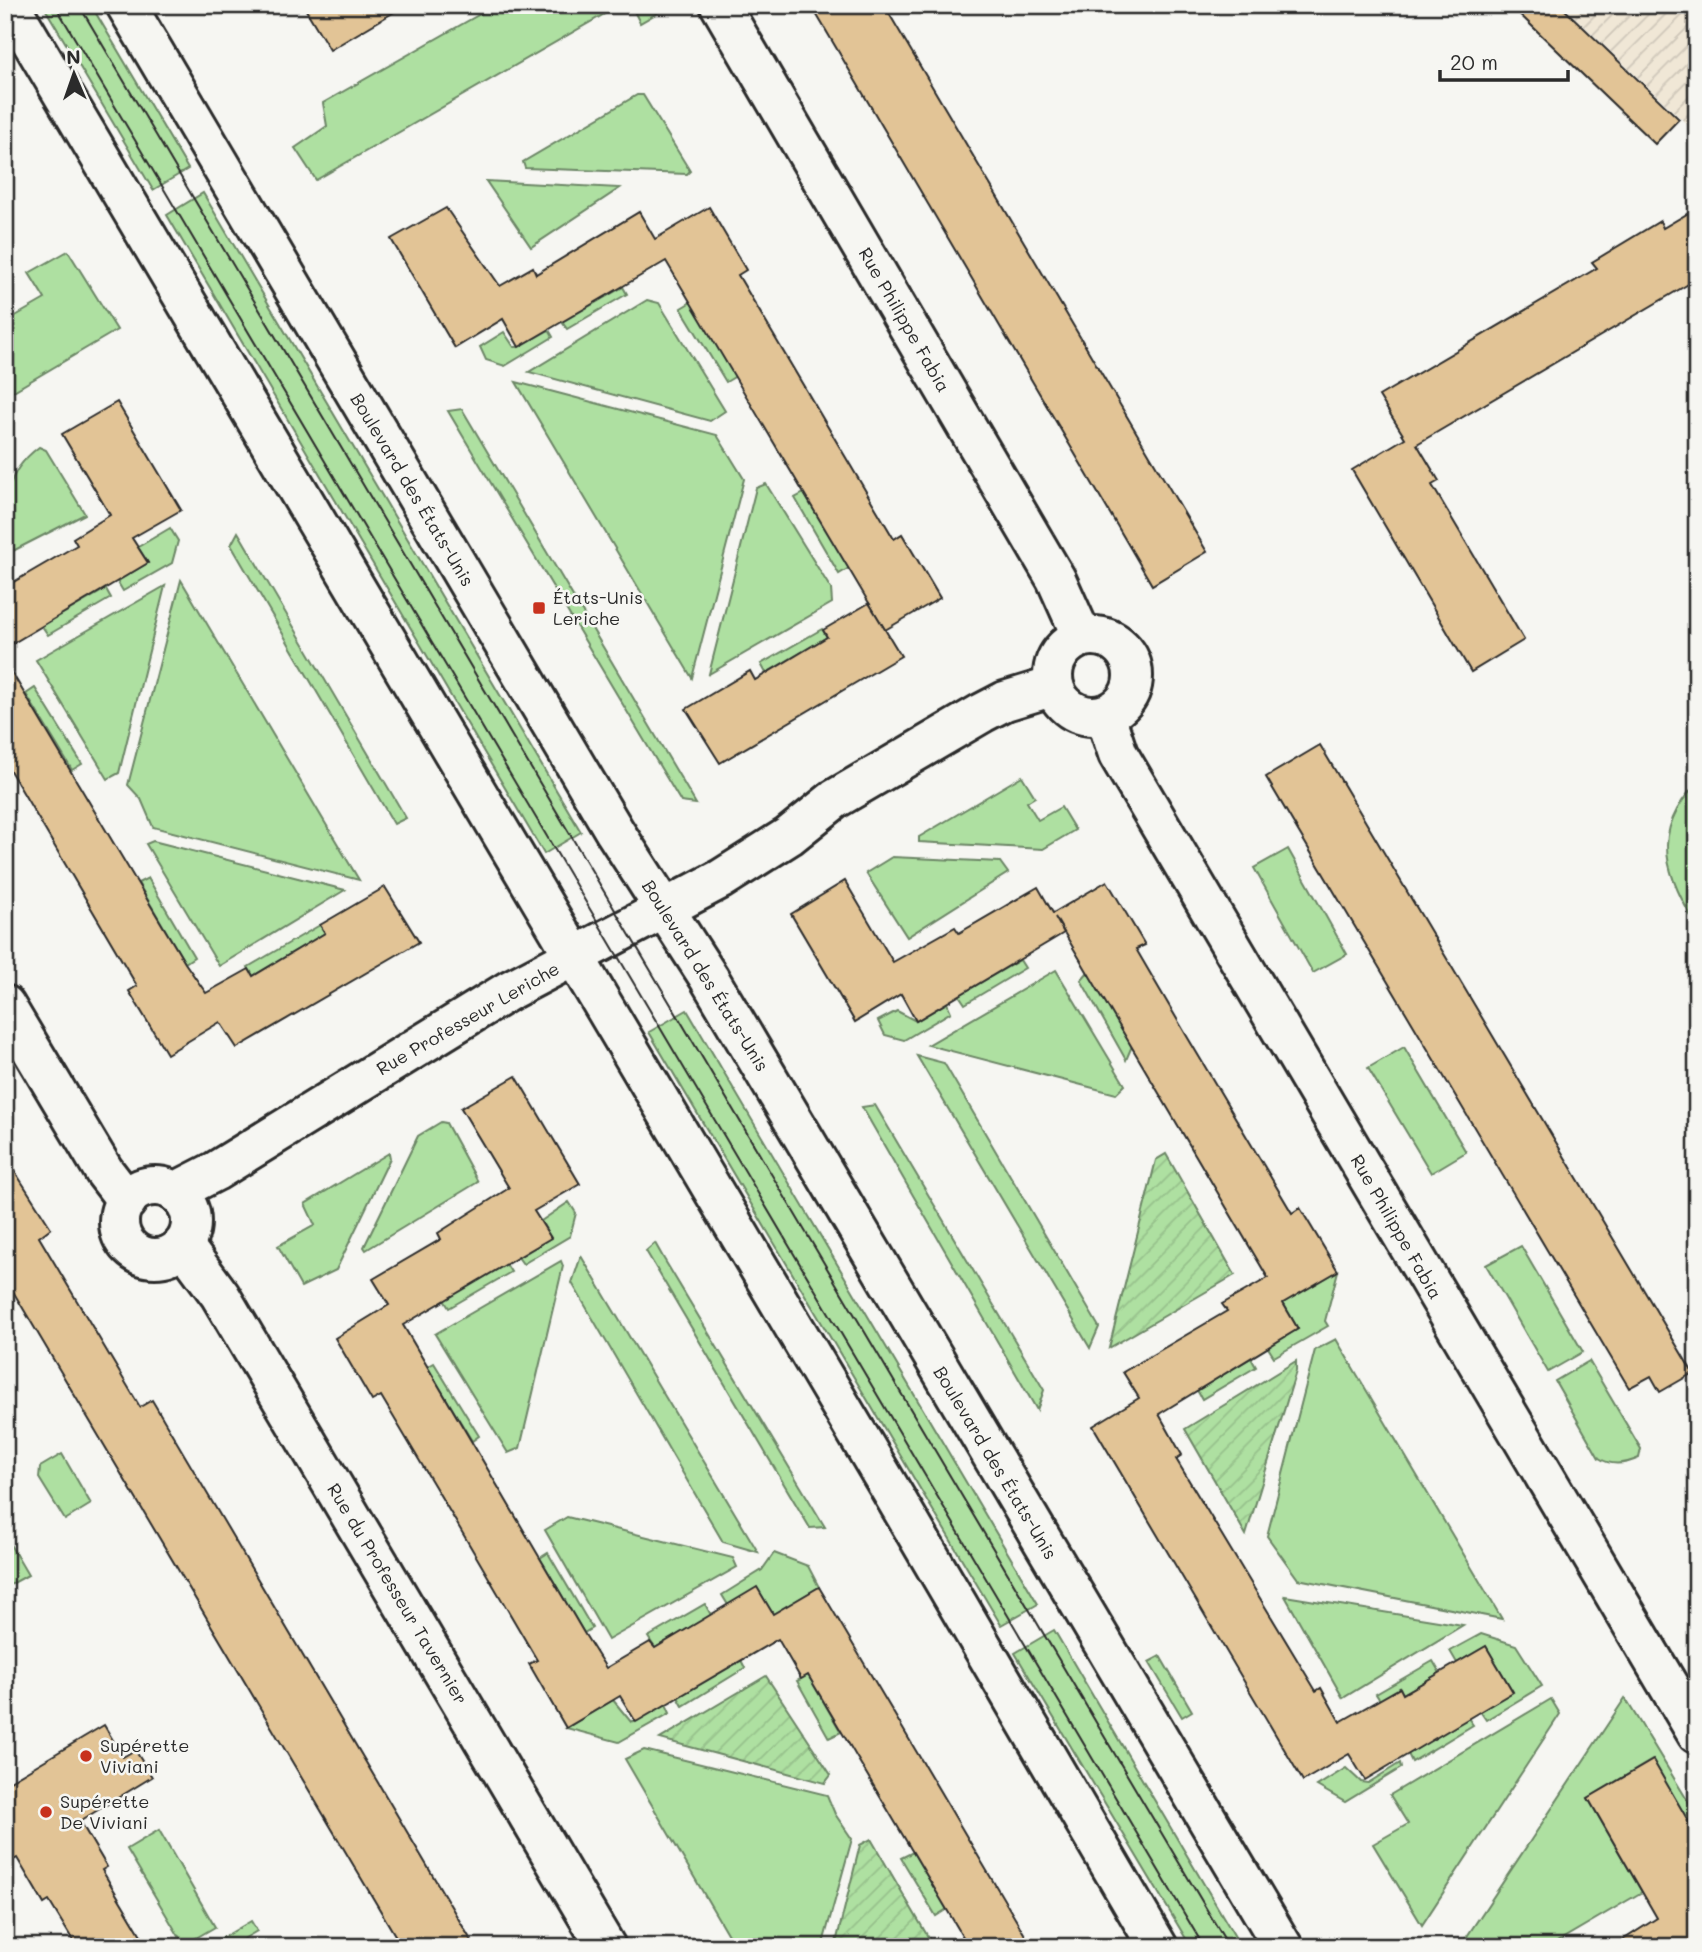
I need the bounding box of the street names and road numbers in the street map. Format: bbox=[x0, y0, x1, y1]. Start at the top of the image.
street label: Rue Philippe Fabia bbox=[854, 243, 956, 396]
street label: Boulevard des États-Unis bbox=[346, 388, 480, 591]
street label: Boulevard des États-Unis bbox=[637, 875, 775, 1076]
street label: Rue Professeur Leriche bbox=[372, 956, 563, 1080]
street label: Rue Philippe Fabia bbox=[1346, 1150, 1448, 1303]
street label: Boulevard des États-Unis bbox=[929, 1361, 1063, 1564]
street label: Rue du Professeur Tavernier bbox=[322, 1478, 474, 1709]

